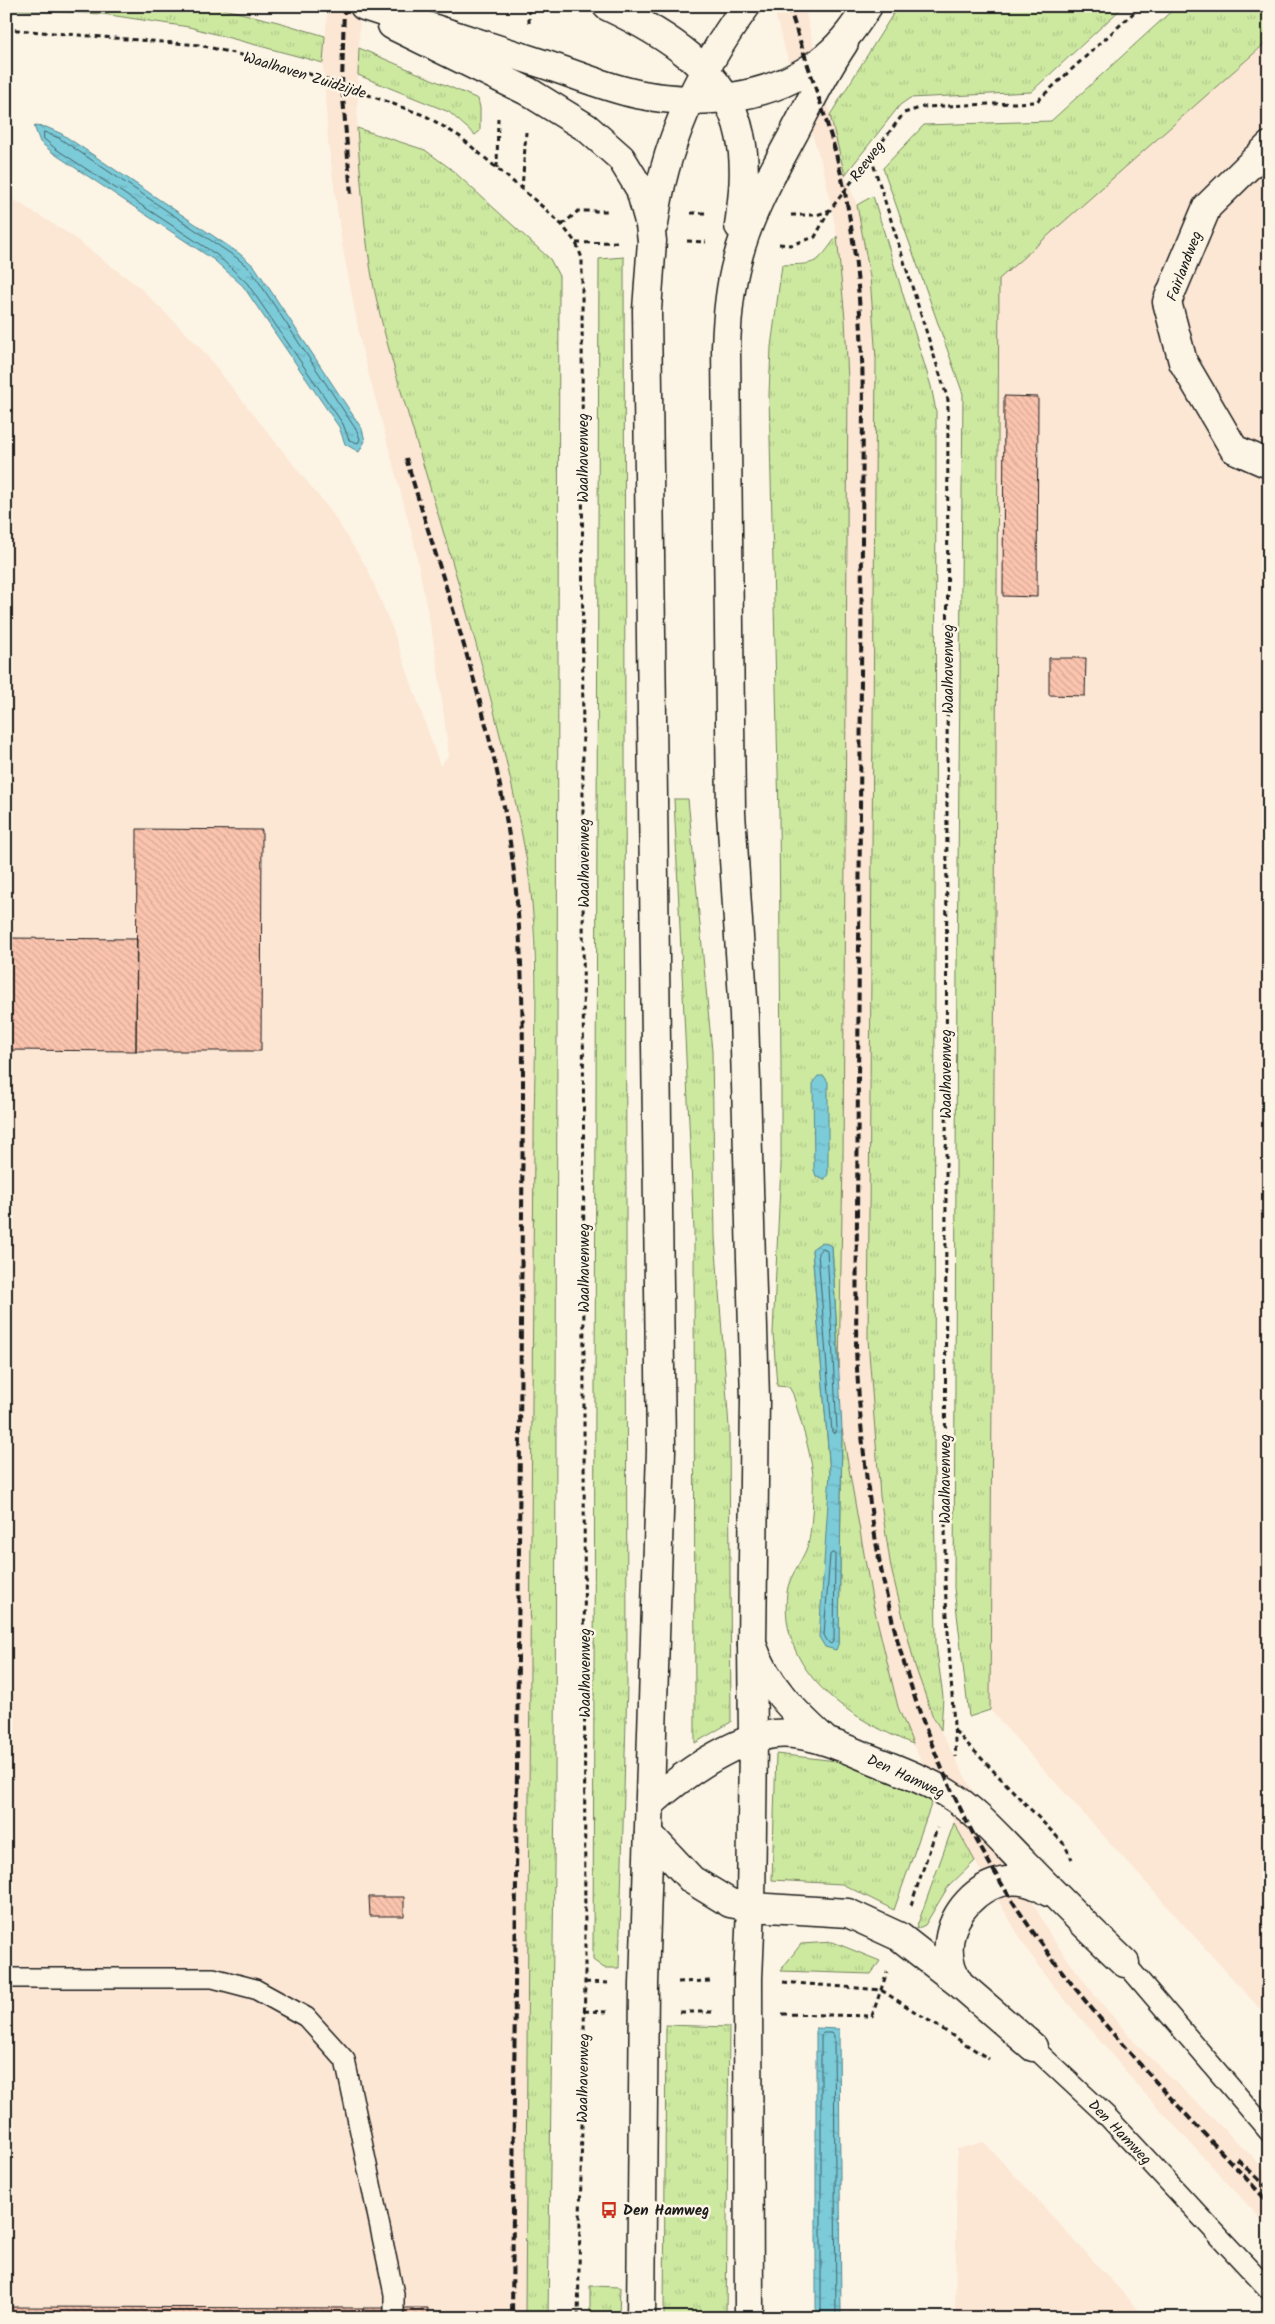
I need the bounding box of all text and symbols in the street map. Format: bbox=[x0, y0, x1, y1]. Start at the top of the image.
street label: Waalhaven Zuidzijde bbox=[240, 46, 369, 106]
street label: Reeweg bbox=[844, 136, 891, 187]
street label: Fairlandweg bbox=[1161, 228, 1209, 305]
street label: Waalhavenweg bbox=[572, 413, 596, 503]
street label: Waalhavenweg bbox=[937, 624, 961, 714]
street label: Waalhavenweg bbox=[573, 818, 597, 908]
street label: Waalhavenweg bbox=[935, 1029, 959, 1119]
street label: Waalhavenweg bbox=[573, 1223, 597, 1313]
street label: Waalhavenweg bbox=[934, 1434, 958, 1524]
street label: Waalhavenweg bbox=[574, 1628, 598, 1718]
street label: Den Hamweg bbox=[863, 1748, 948, 1805]
street label: Waalhavenweg bbox=[571, 2033, 597, 2123]
street label: Den Hamweg bbox=[1082, 2094, 1157, 2171]
place label: Den Hamweg bbox=[623, 2199, 709, 2223]
bus stop icon: Den Hamweg bbox=[599, 2200, 619, 2220]

